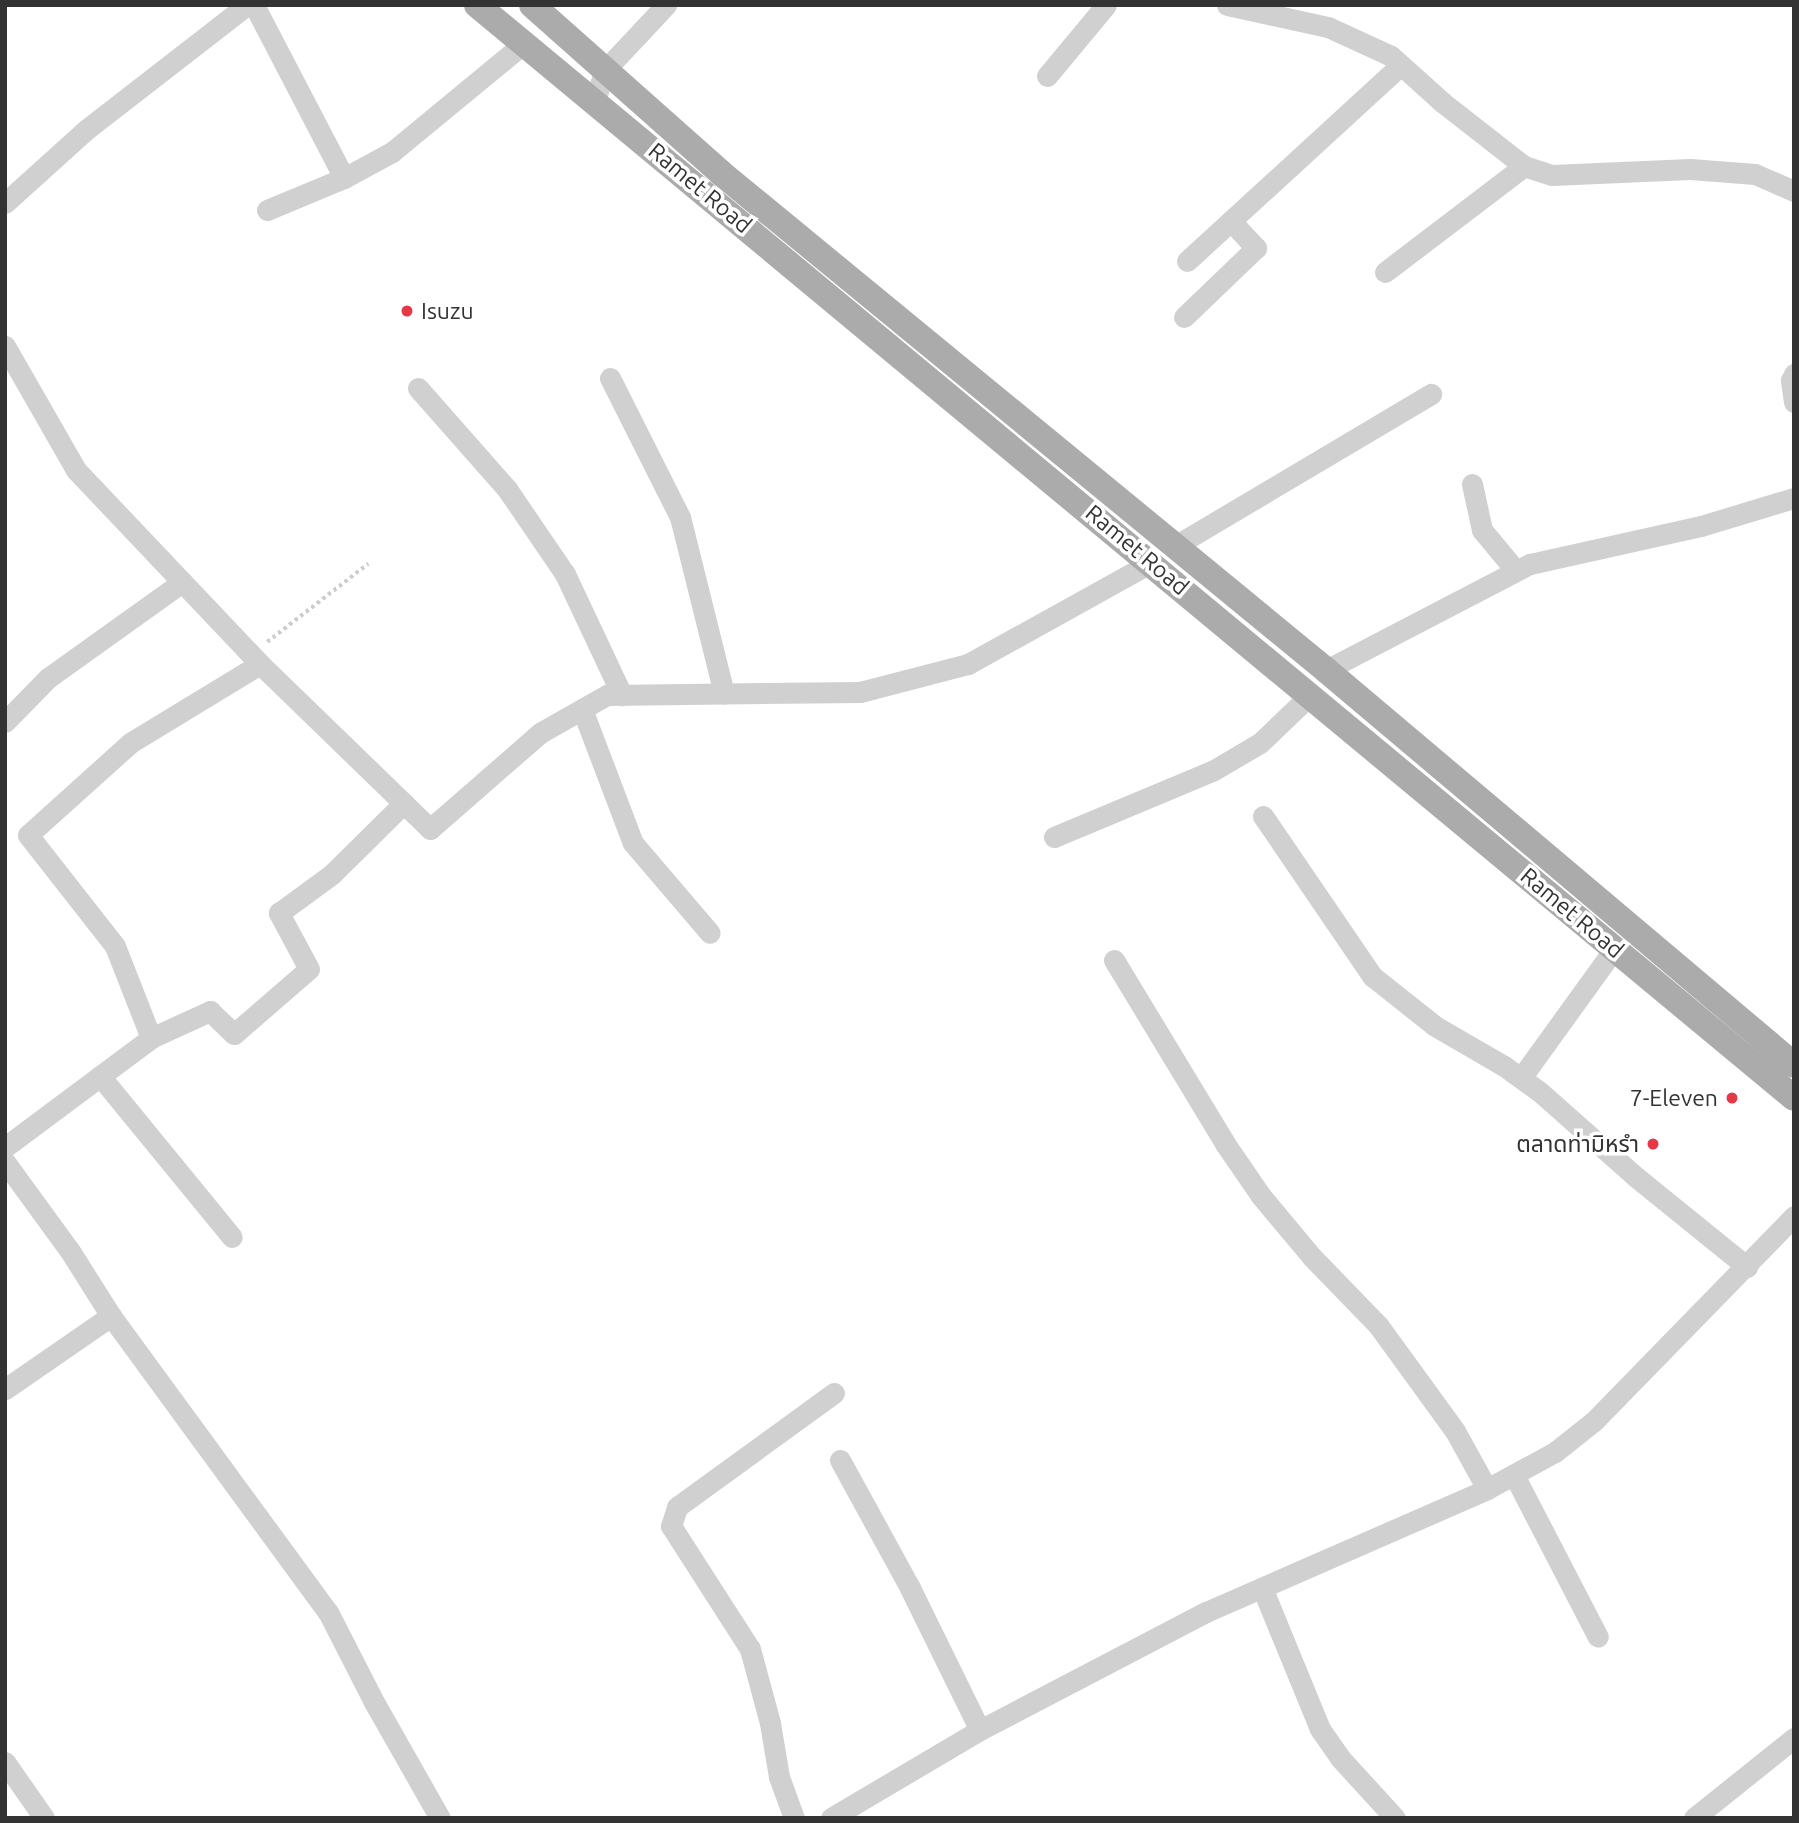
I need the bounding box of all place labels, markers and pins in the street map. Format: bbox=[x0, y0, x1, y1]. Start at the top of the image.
place label: Isuzu bbox=[421, 297, 474, 325]
marker: Isuzu bbox=[399, 303, 415, 319]
place label: 7-Eleven bbox=[1630, 1084, 1718, 1112]
marker: 7-Eleven bbox=[1724, 1090, 1740, 1106]
place label: ตลาดท่ามิหรำ bbox=[1516, 1130, 1639, 1158]
marker: ตลาดท่ามิหรำ bbox=[1645, 1136, 1661, 1152]

